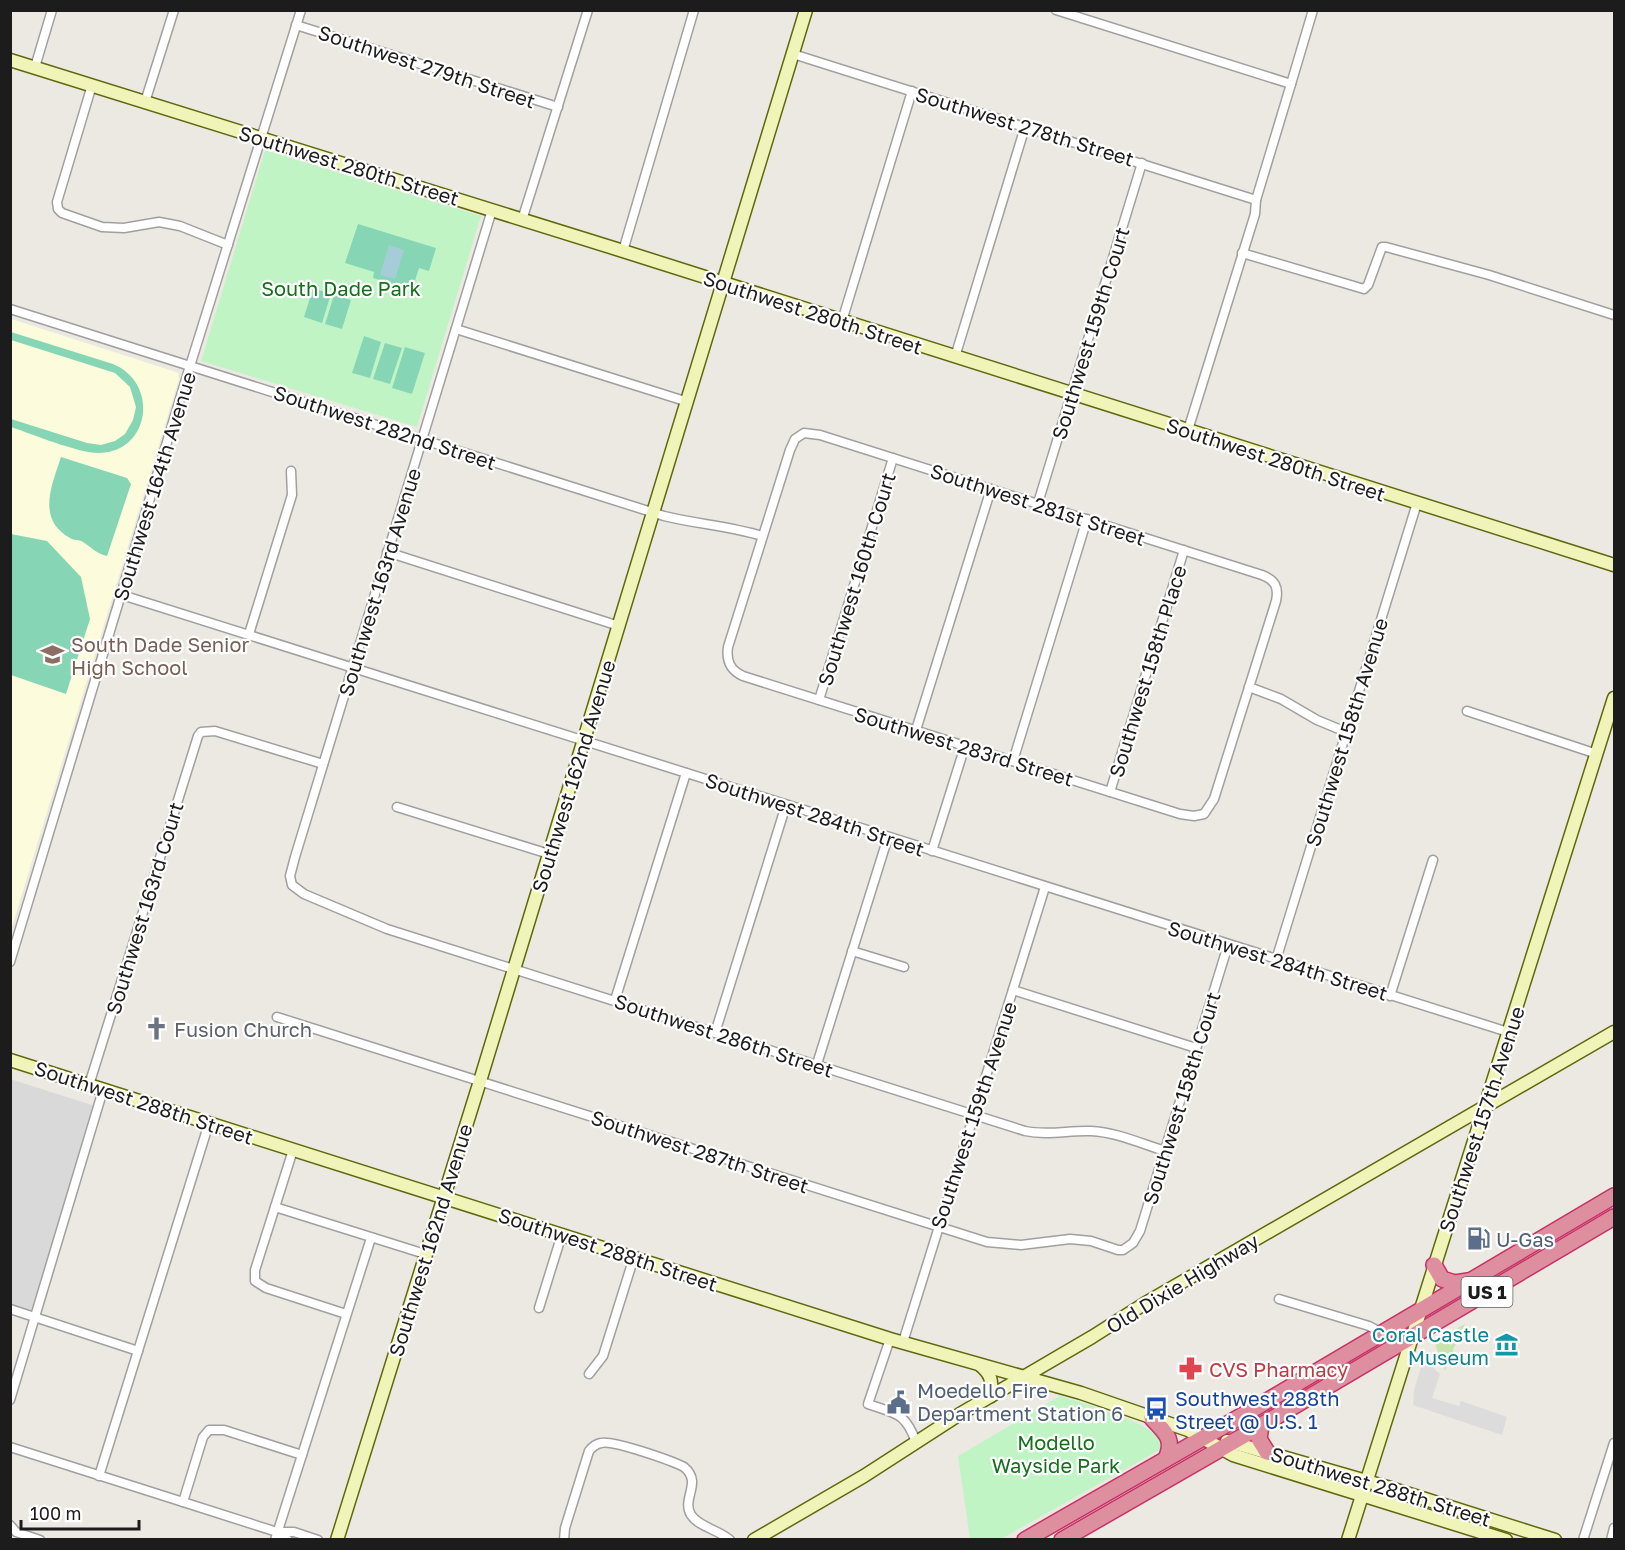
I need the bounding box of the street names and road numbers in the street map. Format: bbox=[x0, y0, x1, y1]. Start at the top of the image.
street label: Southwest 279th Street bbox=[315, 20, 539, 112]
street label: Southwest 278th Street bbox=[913, 81, 1137, 171]
street label: Southwest 280th Street bbox=[236, 120, 462, 210]
street label: Southwest 159th Court bbox=[1046, 224, 1134, 442]
street label: Southwest 280th Street bbox=[700, 265, 926, 359]
street label: Southwest 164th Avenue bbox=[108, 369, 200, 603]
street label: Southwest 282nd Street bbox=[271, 380, 499, 474]
street label: Southwest 280th Street bbox=[1163, 412, 1389, 506]
street label: Southwest 281st Street bbox=[928, 458, 1148, 550]
street label: Southwest 163rd Avenue bbox=[333, 465, 425, 699]
street label: Southwest 160th Court bbox=[812, 470, 900, 688]
street label: Southwest 158th Place bbox=[1103, 562, 1191, 780]
street label: Southwest 158th Avenue bbox=[1300, 615, 1392, 849]
street label: Southwest 162nd Avenue bbox=[526, 657, 620, 895]
street label: Southwest 283rd Street bbox=[852, 701, 1076, 791]
street label: Southwest 284th Street bbox=[703, 767, 927, 861]
street label: Southwest 163rd Court bbox=[100, 799, 188, 1017]
street label: Southwest 284th Street bbox=[1165, 915, 1391, 1005]
street label: Southwest 286th Street bbox=[612, 988, 836, 1082]
street label: Southwest 158th Court bbox=[1137, 989, 1225, 1207]
street label: Southwest 159th Avenue bbox=[925, 998, 1021, 1232]
street label: Southwest 157th Avenue bbox=[1433, 1003, 1529, 1235]
street label: Southwest 288th Street bbox=[32, 1055, 256, 1149]
street label: Southwest 287th Street bbox=[588, 1104, 812, 1198]
street label: Southwest 162nd Avenue bbox=[383, 1121, 477, 1359]
street label: Southwest 288th Street bbox=[496, 1202, 720, 1296]
street label: Old Dixie Highway bbox=[1101, 1228, 1263, 1338]
road number: US 1 bbox=[1462, 1277, 1512, 1307]
street label: Southwest 288th Street bbox=[1268, 1441, 1494, 1531]

